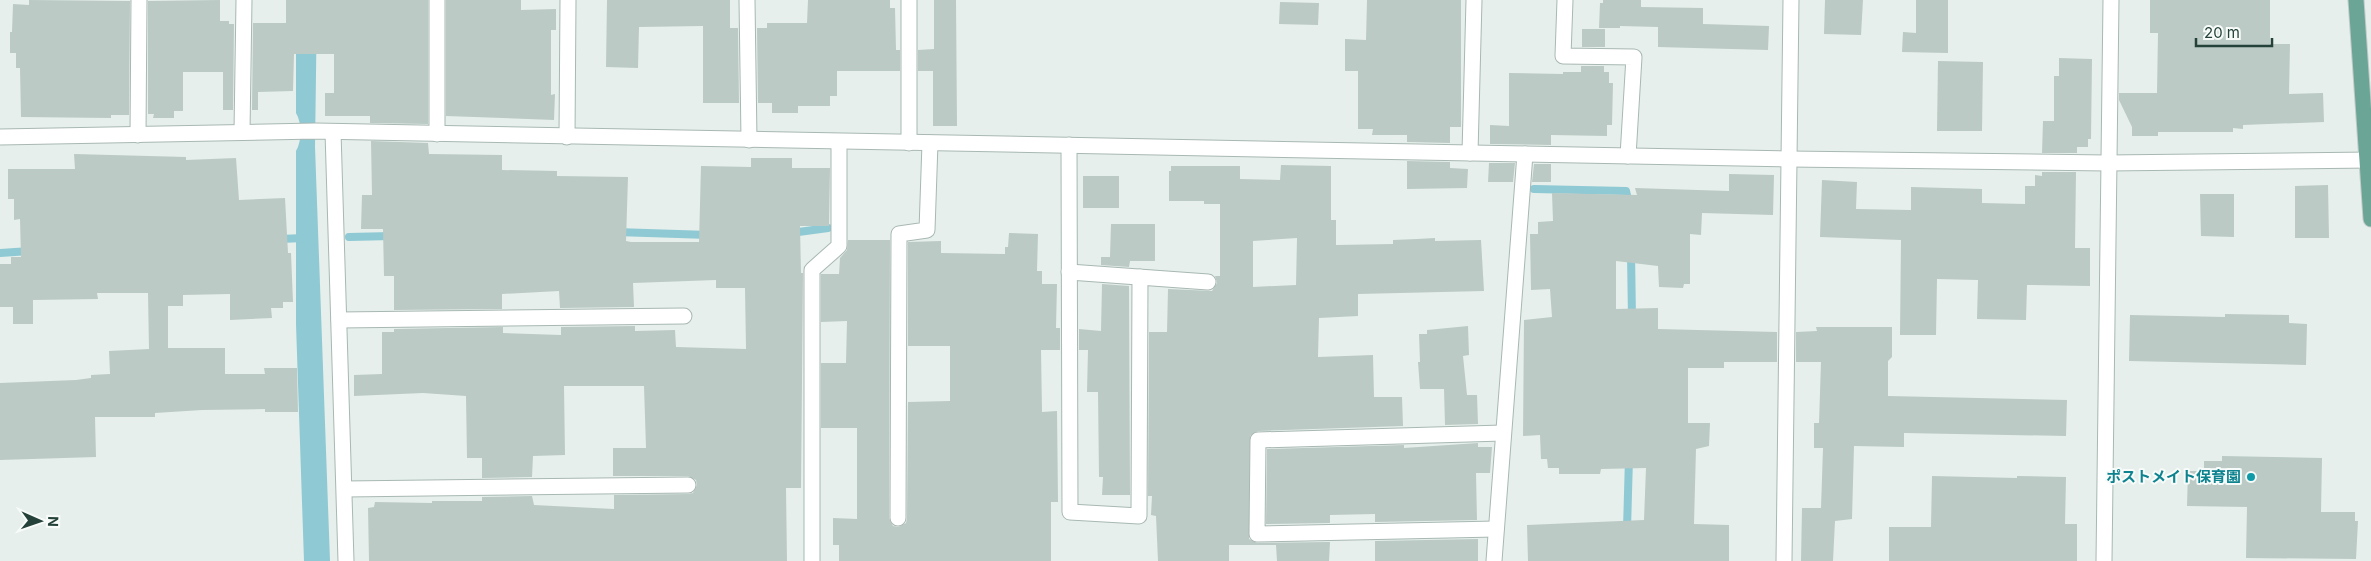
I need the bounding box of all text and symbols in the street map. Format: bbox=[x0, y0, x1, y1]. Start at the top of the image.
scale bar bbox=[2196, 15, 2272, 47]
text: 20 m bbox=[2204, 23, 2240, 42]
place label: ポストメイト保育園 bbox=[2106, 467, 2241, 486]
marker: ポストメイト保育園 bbox=[2245, 471, 2257, 483]
north arrow bbox=[15, 496, 65, 546]
text: N bbox=[45, 516, 62, 527]

